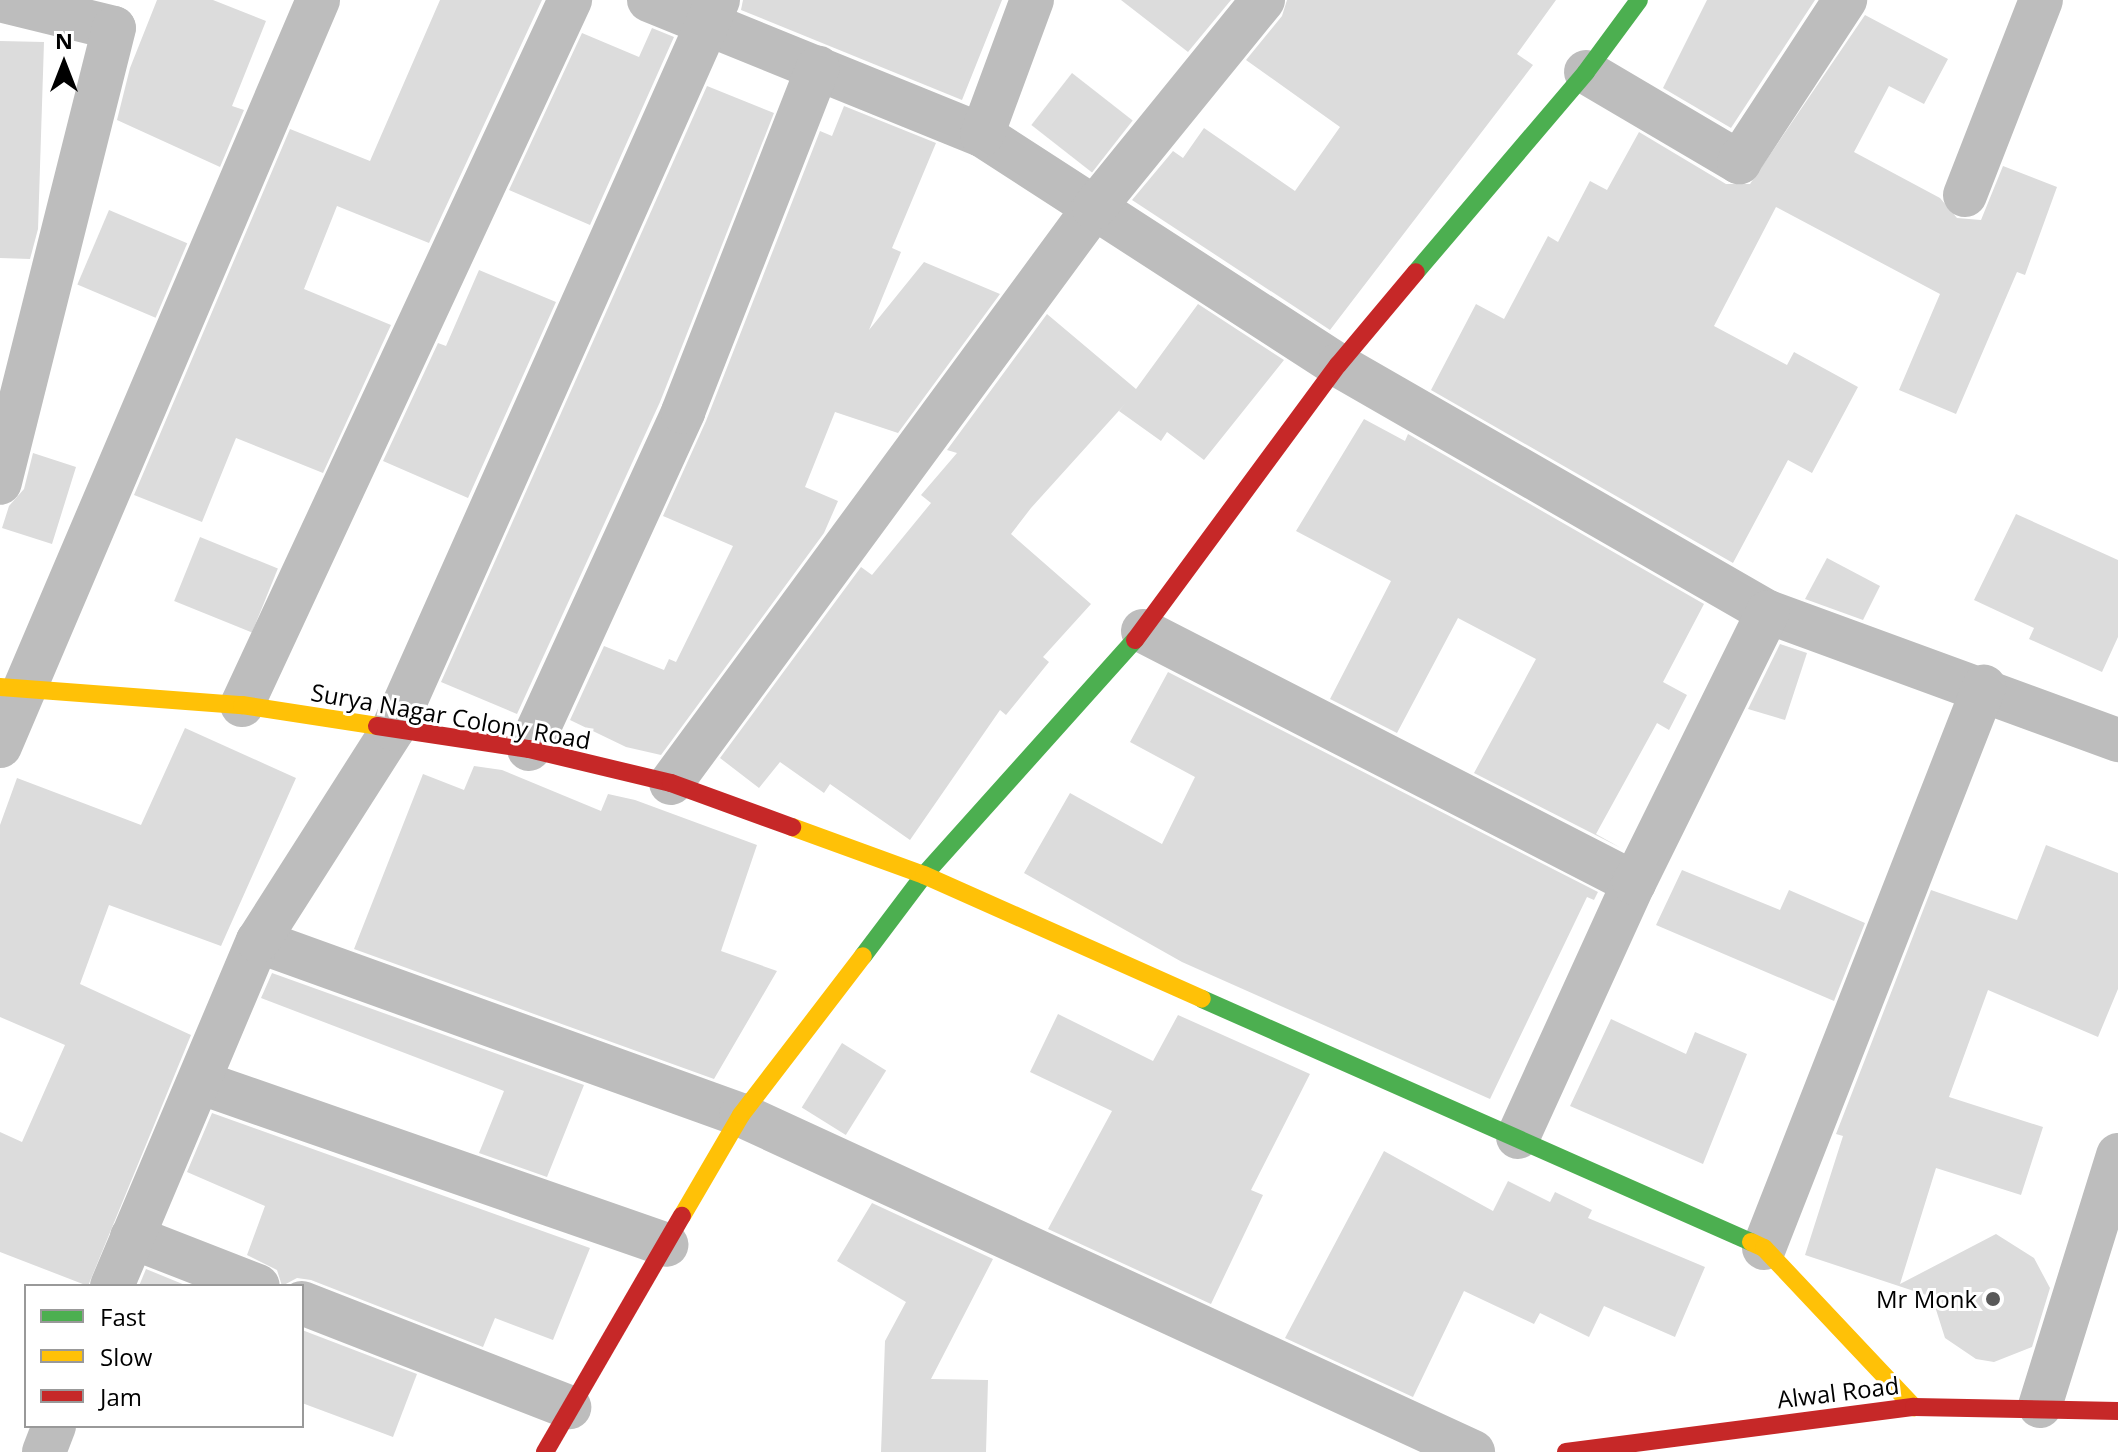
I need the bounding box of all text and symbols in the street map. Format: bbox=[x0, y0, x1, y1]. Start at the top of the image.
north arrow bbox=[24, 24, 104, 104]
text: N bbox=[55, 25, 73, 55]
street label: Surya Nagar Colony Road bbox=[309, 677, 593, 755]
legend bbox=[24, 1284, 304, 1428]
place label: Mr Monk bbox=[1876, 1285, 1977, 1313]
marker: Mr Monk bbox=[1984, 1290, 2002, 1308]
text: Fast bbox=[100, 1300, 146, 1333]
text: Slow bbox=[100, 1340, 152, 1373]
street label: Alwal Road bbox=[1775, 1370, 1901, 1414]
text: Jam bbox=[100, 1380, 142, 1413]

